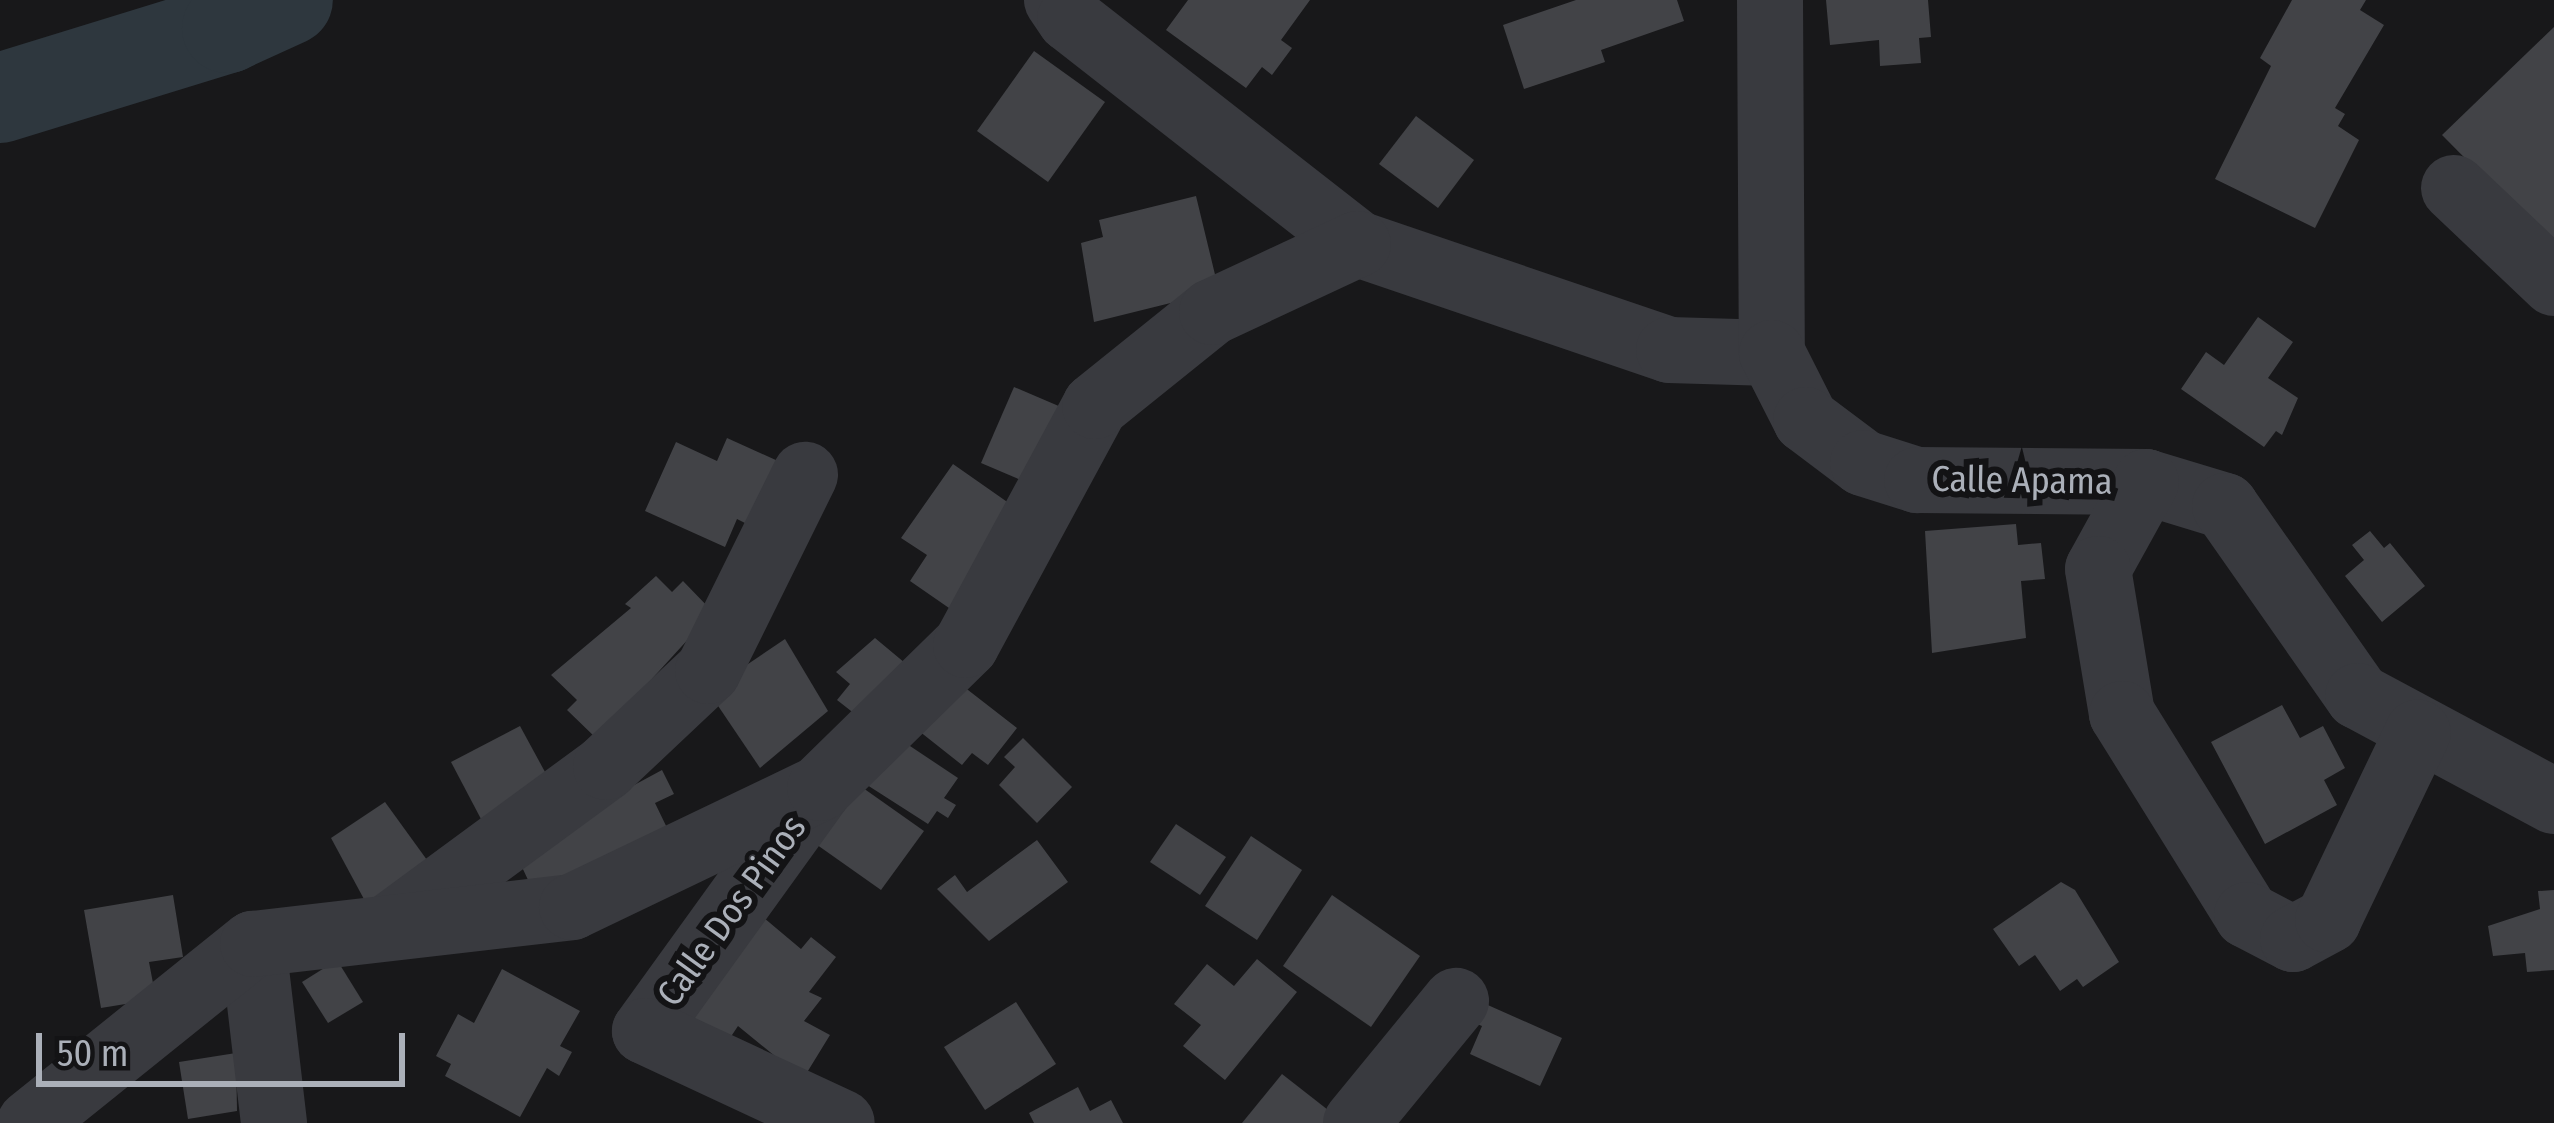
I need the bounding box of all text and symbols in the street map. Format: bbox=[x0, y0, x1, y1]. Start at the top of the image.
street label: Calle Apama bbox=[1931, 458, 2113, 504]
street label: Calle Dos Pinos bbox=[648, 807, 816, 1015]
scale bar bbox=[42, 1009, 411, 1083]
text: 50 m bbox=[57, 1032, 128, 1076]

